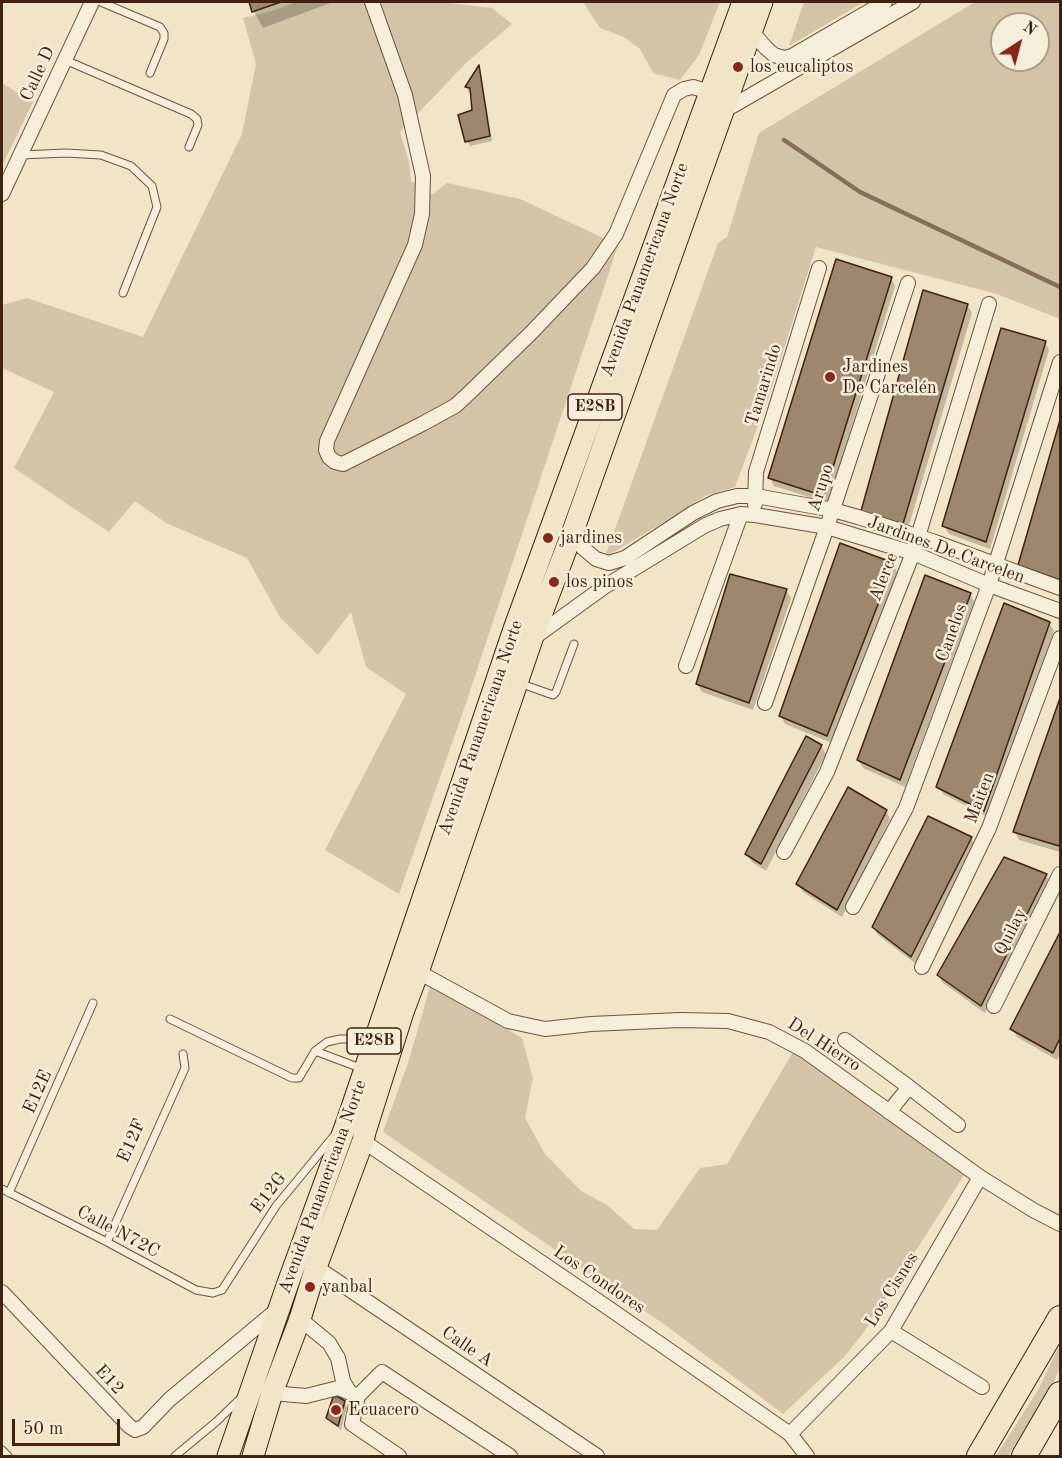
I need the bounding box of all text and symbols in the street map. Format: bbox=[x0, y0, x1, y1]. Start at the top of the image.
north arrow bbox=[990, 12, 1050, 72]
text: N bbox=[1020, 19, 1039, 39]
street label: Calle D bbox=[16, 43, 60, 105]
place label: los eucaliptos bbox=[750, 56, 853, 78]
marker: los eucaliptos bbox=[731, 60, 745, 74]
street label: Avenida Panamericana Norte bbox=[596, 160, 694, 380]
street label: Tamarindo bbox=[741, 342, 787, 428]
place label: Jardines De Carcelén bbox=[842, 356, 937, 398]
marker: Jardines De Carcelén bbox=[823, 370, 837, 384]
road number: E28B bbox=[568, 394, 622, 420]
street label: Arupo bbox=[803, 461, 839, 515]
street label: Jardines De Carcelen bbox=[864, 512, 1028, 588]
place label: jardines bbox=[560, 527, 622, 549]
marker: jardines bbox=[541, 531, 555, 545]
street label: Alerce bbox=[865, 550, 903, 604]
place label: los pinos bbox=[566, 571, 633, 593]
marker: los pinos bbox=[547, 575, 561, 589]
street label: Canelos bbox=[931, 601, 973, 665]
street label: Avenida Panamericana Norte bbox=[434, 617, 528, 839]
street label: Maiten bbox=[960, 769, 1000, 827]
street label: Quilay bbox=[990, 905, 1032, 959]
street label: Del Hierro bbox=[783, 1013, 865, 1077]
road number: E28B bbox=[347, 1028, 401, 1054]
street label: E12E bbox=[19, 1067, 57, 1117]
street label: Avenida Panamericana Norte bbox=[274, 1077, 372, 1297]
street label: E12F bbox=[113, 1116, 151, 1166]
street label: E12G bbox=[246, 1168, 292, 1218]
street label: Calle N72C bbox=[73, 1201, 163, 1263]
street label: Los Condores bbox=[549, 1241, 649, 1319]
street label: Los Cisnes bbox=[860, 1248, 924, 1332]
place label: yanbal bbox=[322, 1276, 373, 1298]
marker: yanbal bbox=[303, 1280, 317, 1294]
street label: Calle A bbox=[437, 1322, 497, 1372]
street label: E12 bbox=[90, 1360, 128, 1400]
place label: Ecuacero bbox=[348, 1399, 419, 1421]
marker: Ecuacero bbox=[329, 1403, 343, 1417]
scale bar bbox=[15, 1407, 123, 1445]
text: 50 m bbox=[23, 1420, 63, 1438]

